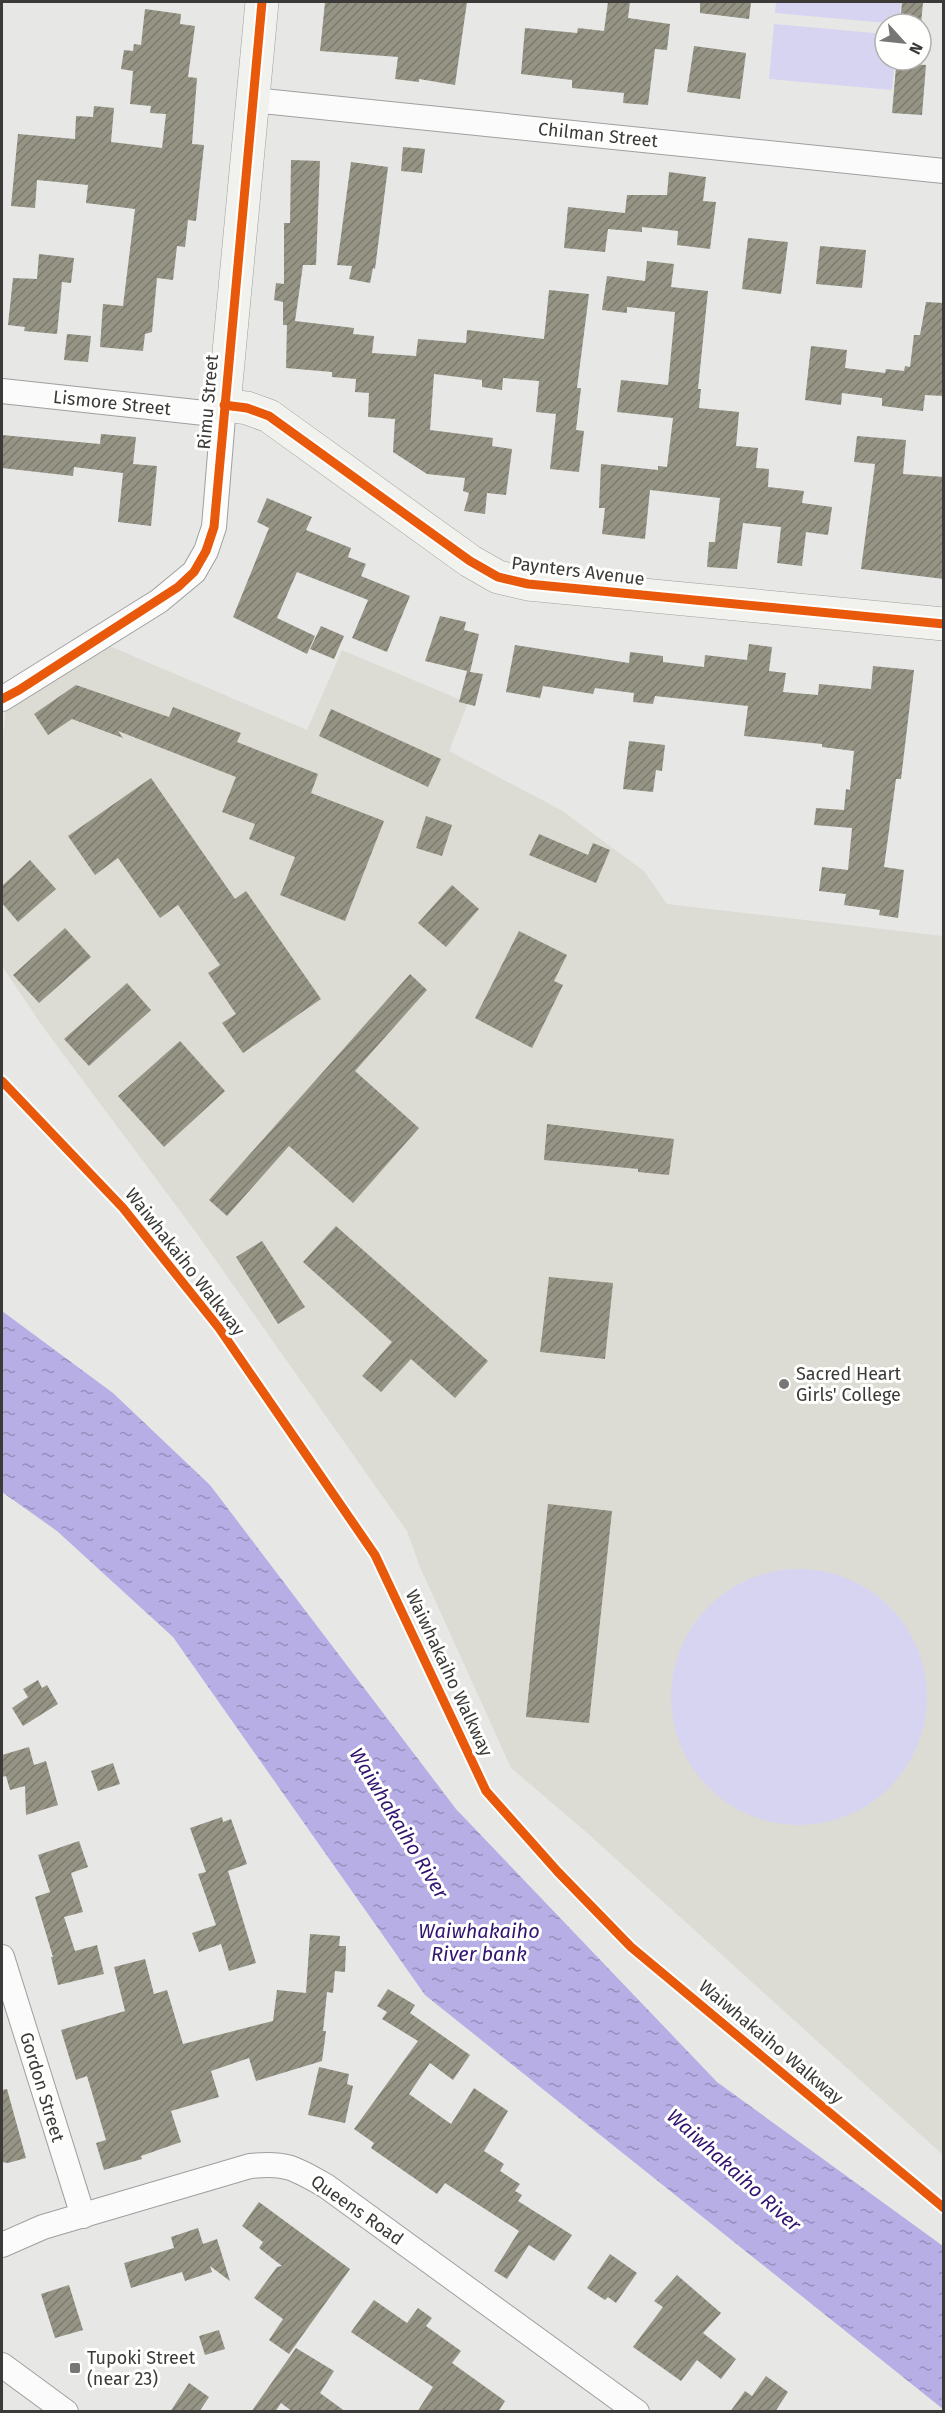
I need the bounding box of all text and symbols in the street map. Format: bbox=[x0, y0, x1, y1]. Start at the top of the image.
north arrow bbox=[873, 12, 933, 72]
text: N bbox=[905, 40, 927, 58]
street label: Chilman Street bbox=[537, 118, 659, 152]
street label: Rimu Street bbox=[193, 353, 223, 451]
street label: Lismore Street bbox=[52, 386, 172, 420]
street label: Paynters Avenue bbox=[510, 552, 646, 590]
street label: Waiwhakaiho Walkway bbox=[120, 1184, 250, 1340]
place label: Sacred Heart Girls' College bbox=[796, 1363, 902, 1406]
marker: Sacred Heart Girls' College bbox=[777, 1377, 791, 1391]
street label: Waiwhakaiho Walkway bbox=[401, 1586, 497, 1760]
water label: Waiwhakaiho River bbox=[344, 1743, 454, 1904]
water label: Waiwhakaiho River bank bbox=[418, 1919, 540, 1966]
street label: Waiwhakaiho Walkway bbox=[694, 1975, 848, 2109]
street label: Gordon Street bbox=[15, 2029, 69, 2145]
water label: Waiwhakaiho River bbox=[662, 2104, 807, 2237]
street label: Queens Road bbox=[307, 2170, 407, 2250]
place label: Tupoki Street (near 23) bbox=[87, 2347, 196, 2390]
marker: Tupoki Street (near 23) bbox=[68, 2361, 82, 2375]

